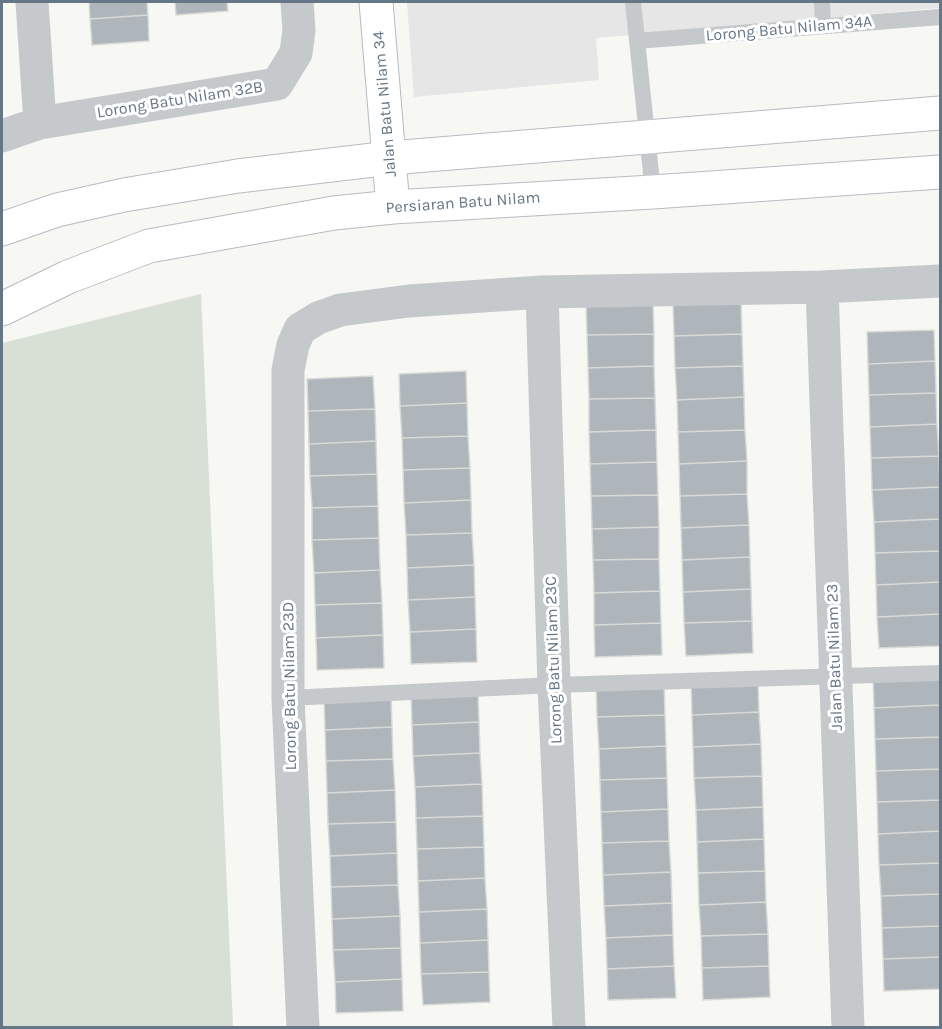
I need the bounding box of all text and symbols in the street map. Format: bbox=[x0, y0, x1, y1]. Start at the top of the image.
street label: Lorong Batu Nilam 34A bbox=[705, 12, 873, 46]
street label: Jalan Batu Nilam 34 bbox=[369, 30, 401, 178]
street label: Lorong Batu Nilam 32B bbox=[96, 77, 264, 123]
street label: Persiaran Batu Nilam bbox=[385, 188, 541, 218]
street label: Lorong Batu Nilam 23C bbox=[541, 576, 567, 744]
street label: Jalan Batu Nilam 23 bbox=[823, 583, 847, 731]
street label: Lorong Batu Nilam 23D bbox=[279, 602, 301, 770]

